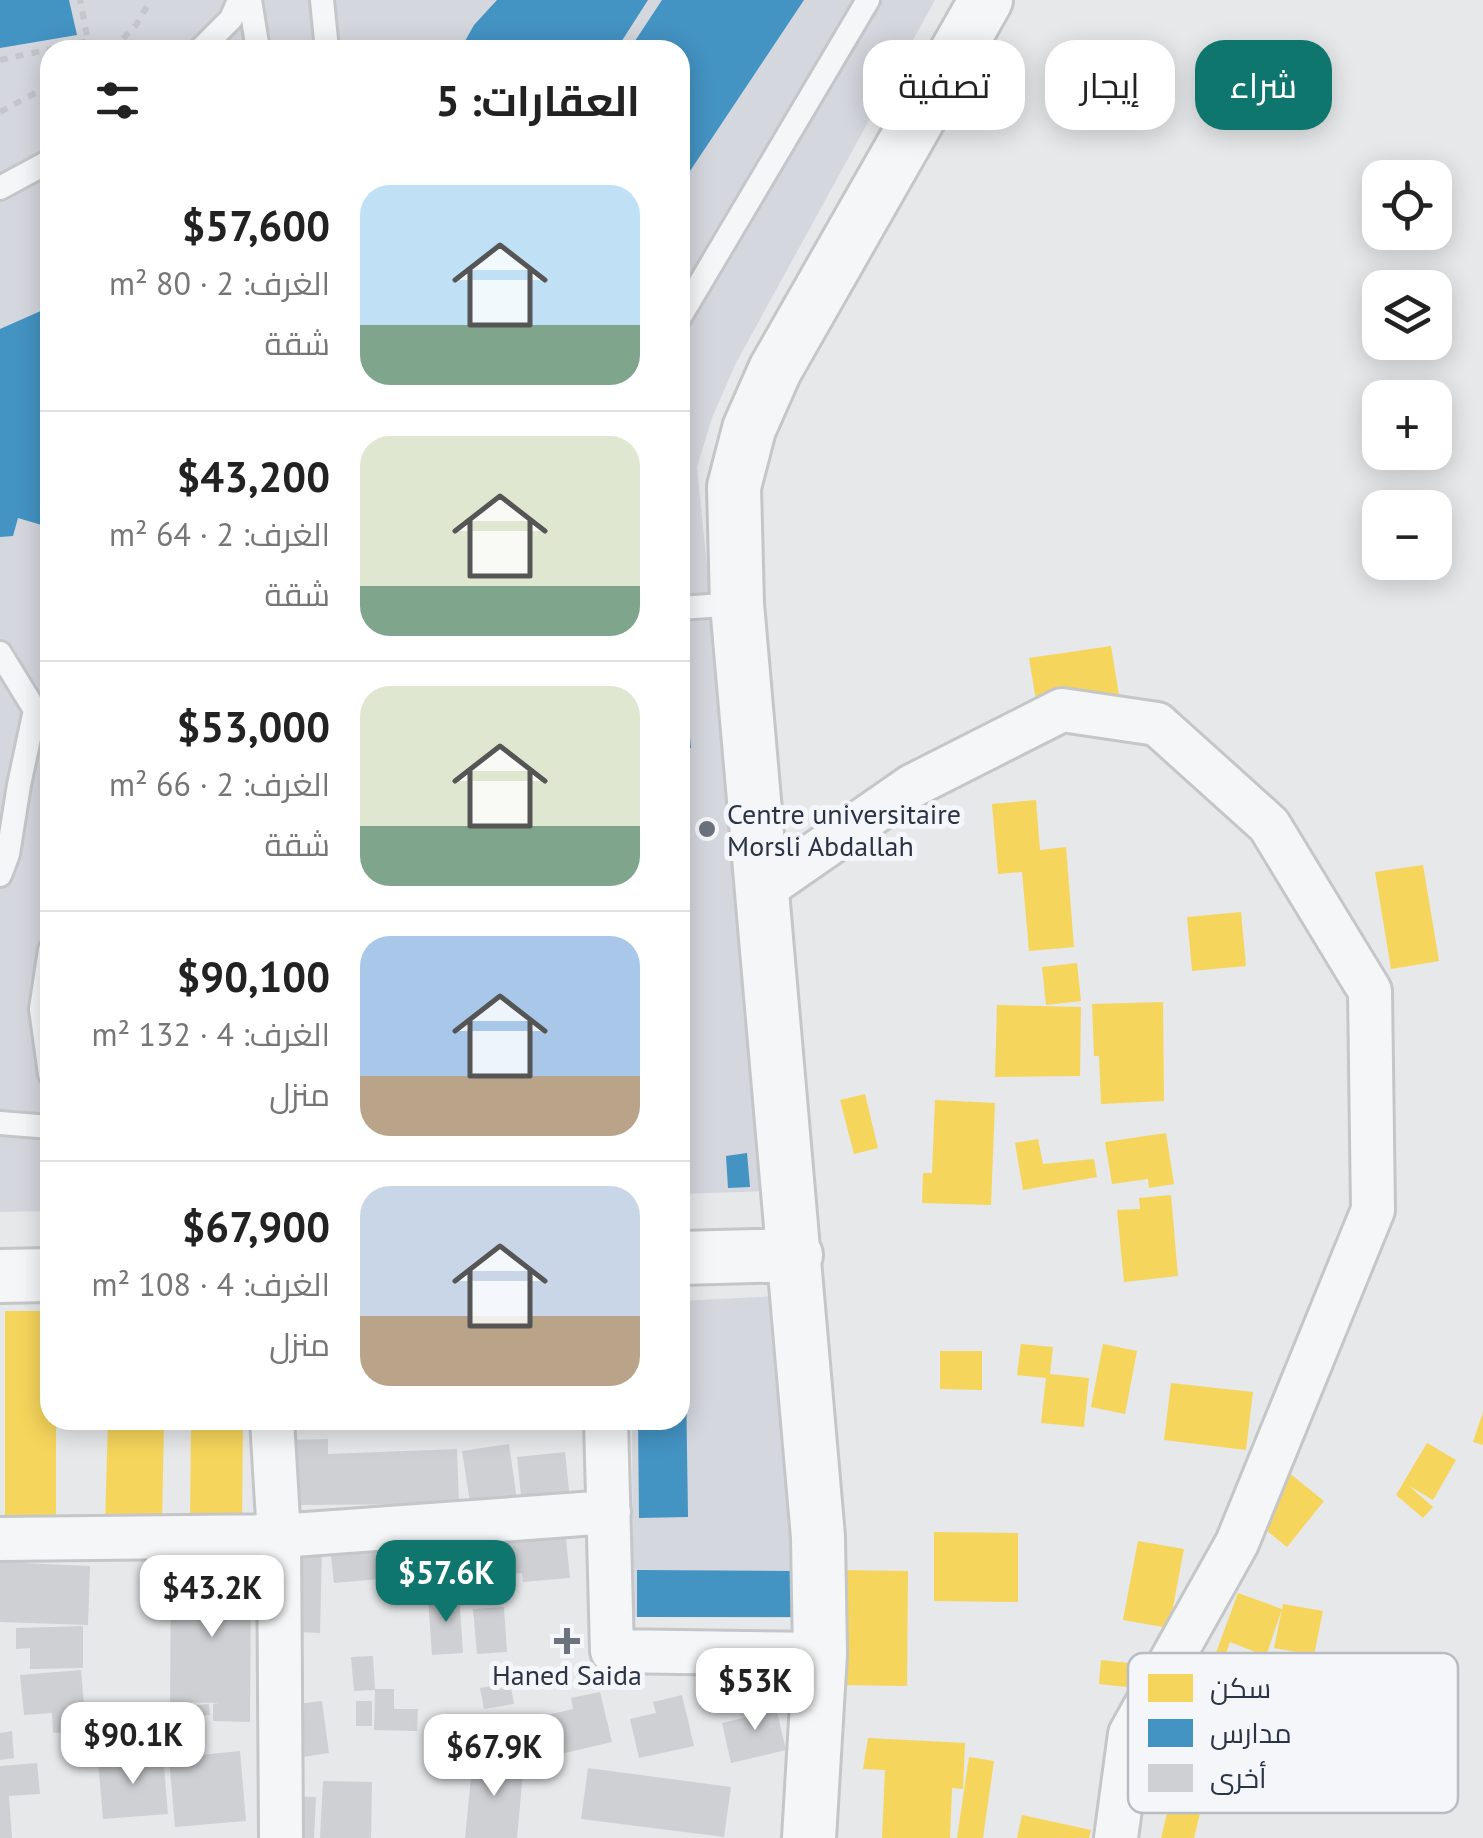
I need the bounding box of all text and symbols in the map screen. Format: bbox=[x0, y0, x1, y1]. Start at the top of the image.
chip: تصفية bbox=[863, 40, 1025, 130]
chip: إيجار bbox=[1045, 40, 1175, 130]
chip: شراء bbox=[1195, 40, 1332, 130]
icon: filters bbox=[90, 73, 145, 128]
text: العقارات: 5 bbox=[436, 73, 640, 128]
map controls bbox=[1362, 160, 1452, 580]
button: locate bbox=[1362, 160, 1452, 250]
text: $57,600 bbox=[182, 198, 330, 253]
icon: home bbox=[440, 225, 560, 345]
text: الغرف: 2 · 80 m² bbox=[109, 262, 330, 304]
button: layers bbox=[1362, 270, 1452, 360]
text: شقة bbox=[265, 322, 330, 364]
button: + bbox=[1362, 380, 1452, 470]
text: $43,200 bbox=[177, 449, 330, 504]
icon: home bbox=[440, 476, 560, 596]
button: − bbox=[1362, 490, 1452, 580]
text: الغرف: 2 · 64 m² bbox=[109, 513, 330, 555]
text: شقة bbox=[265, 573, 330, 615]
text: $53,000 bbox=[177, 699, 330, 754]
icon: home bbox=[440, 726, 560, 846]
text: الغرف: 2 · 66 m² bbox=[109, 763, 330, 805]
place label: Centre universitaire Morsli Abdallah bbox=[727, 795, 961, 864]
marker: Centre universitaire Morsli Abdallah bbox=[696, 818, 718, 840]
text: شقة bbox=[265, 823, 330, 865]
text: $90,100 bbox=[177, 949, 330, 1004]
icon: home bbox=[440, 976, 560, 1096]
text: الغرف: 4 · 132 m² bbox=[91, 1013, 330, 1055]
text: منزل bbox=[269, 1073, 330, 1115]
text: $67,900 bbox=[182, 1199, 330, 1254]
icon: home bbox=[440, 1226, 560, 1346]
text: الغرف: 4 · 108 m² bbox=[91, 1263, 330, 1305]
text: منزل bbox=[269, 1323, 330, 1365]
pin: $57.6K bbox=[365, 1540, 527, 1625]
text: $57.6K bbox=[398, 1551, 494, 1593]
pin: $43.2K bbox=[131, 1555, 293, 1640]
text: $43.2K bbox=[162, 1566, 262, 1608]
marker: Haned Saida bbox=[556, 1630, 578, 1652]
pin: $53K bbox=[696, 1648, 814, 1733]
legend bbox=[1128, 1653, 1458, 1813]
place label: Haned Saida bbox=[492, 1656, 642, 1693]
text: $53K bbox=[718, 1659, 792, 1701]
text: سكن bbox=[1210, 1669, 1271, 1706]
pin: $90.1K bbox=[52, 1702, 214, 1787]
text: $90.1K bbox=[83, 1713, 183, 1755]
pin: $67.9K bbox=[413, 1714, 575, 1799]
text: مدارس bbox=[1210, 1714, 1292, 1751]
text: $67.9K bbox=[446, 1725, 542, 1767]
text: أخرى bbox=[1210, 1759, 1267, 1796]

